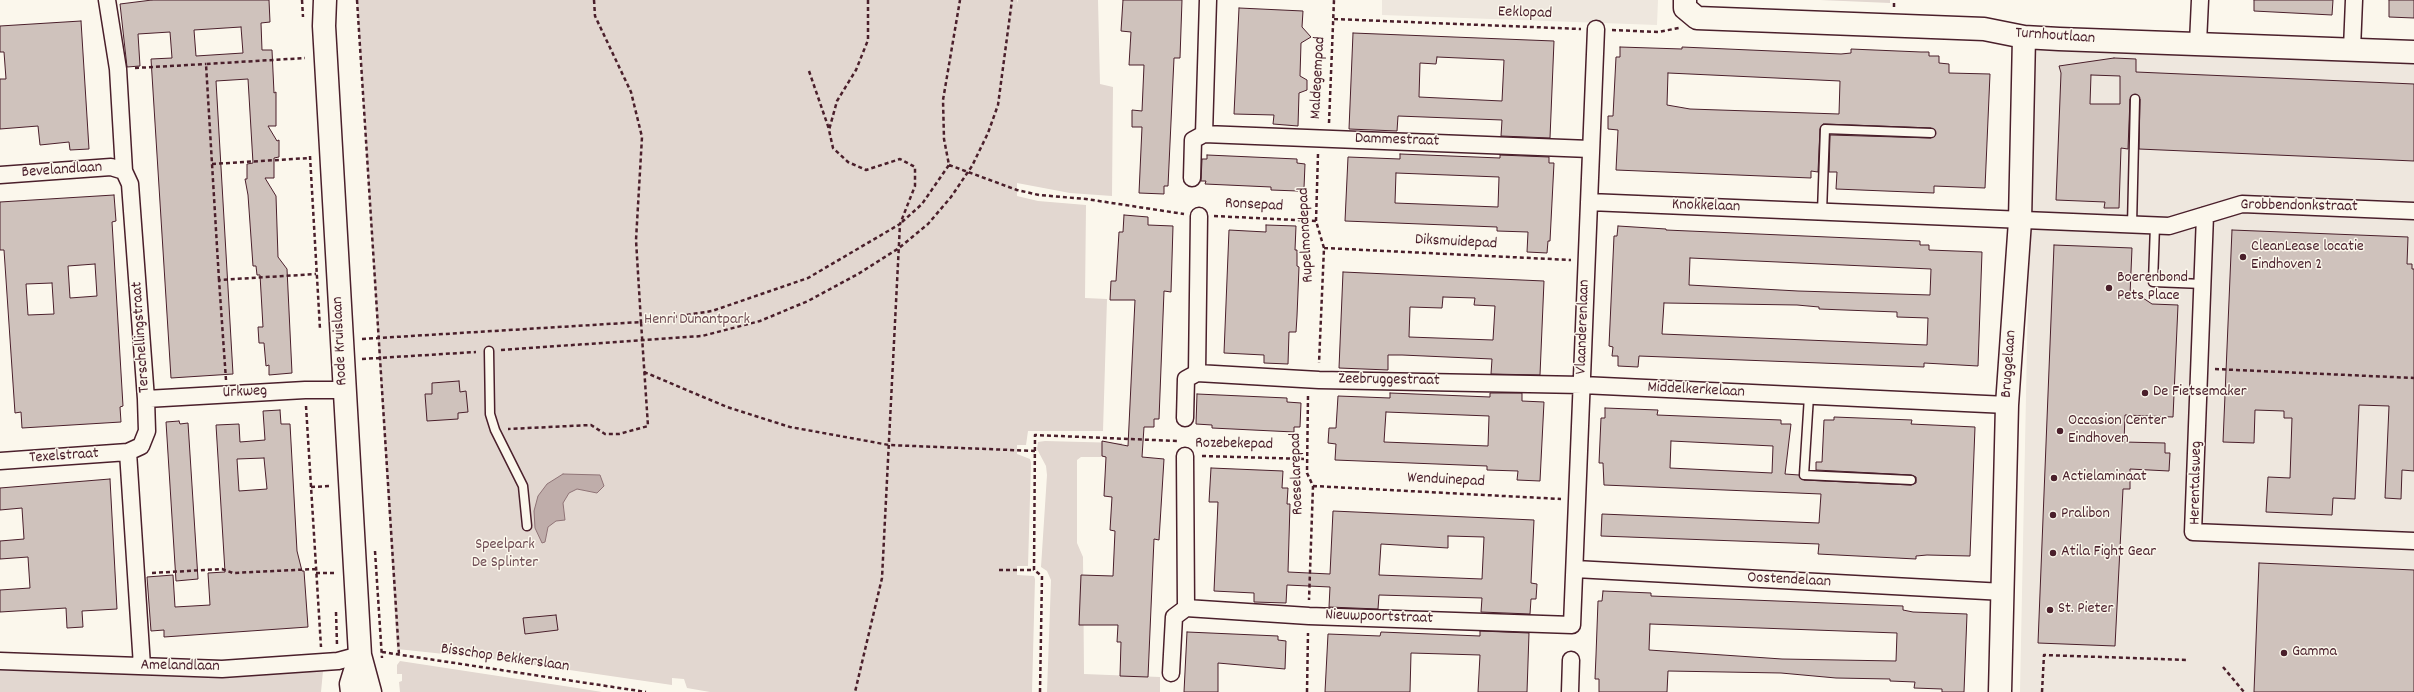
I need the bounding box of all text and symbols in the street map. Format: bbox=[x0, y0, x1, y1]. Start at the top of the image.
street label: Eeklopad bbox=[1498, 3, 1552, 25]
street label: Turnhoutlaan bbox=[2014, 25, 2096, 49]
street label: Maldegempad bbox=[1307, 36, 1331, 120]
street label: Dammestraat bbox=[1355, 130, 1439, 152]
street label: Bevelandlaan bbox=[21, 159, 103, 183]
street label: Rupelmondepad bbox=[1295, 187, 1319, 283]
street label: Ronsepad bbox=[1224, 195, 1284, 217]
street label: Knokkelaan bbox=[1672, 196, 1740, 218]
street label: Grobbendonkstraat bbox=[2240, 196, 2358, 218]
street label: Diksmuidepad bbox=[1414, 231, 1498, 255]
place label: CleanLease locatie Eindhoven 2 bbox=[2251, 238, 2364, 276]
marker: CleanLease locatie Eindhoven 2 bbox=[2238, 252, 2248, 262]
place label: Boerenbond Pets Place bbox=[2117, 269, 2188, 307]
street label: Vlaanderenlaan bbox=[1573, 279, 1595, 375]
street label: Terschellingstraat bbox=[129, 281, 155, 393]
marker: Boerenbond Pets Place bbox=[2104, 283, 2114, 293]
street label: Rode Kruislaan bbox=[329, 296, 353, 386]
park label: Henri Dunantpark bbox=[644, 311, 750, 331]
street label: Bruggelaan bbox=[1998, 330, 2022, 398]
street label: Zeebruggestraat bbox=[1338, 371, 1440, 391]
street label: Middelkerkelaan bbox=[1647, 379, 1745, 403]
street label: Urkweg bbox=[222, 382, 268, 404]
place label: De Fietsemaker bbox=[2153, 383, 2247, 403]
marker: De Fietsemaker bbox=[2140, 388, 2150, 398]
place label: Occasion Center Eindhoven bbox=[2068, 412, 2167, 450]
marker: Occasion Center Eindhoven bbox=[2055, 426, 2065, 436]
street label: Roeselarepad bbox=[1287, 432, 1309, 516]
street label: Rozebekepad bbox=[1195, 435, 1273, 455]
street label: Herentalsweg bbox=[2187, 441, 2207, 525]
street label: Texelstraat bbox=[29, 445, 99, 469]
place label: Actielaminaat bbox=[2062, 468, 2147, 488]
street label: Wenduinepad bbox=[1407, 469, 1485, 493]
marker: Actielaminaat bbox=[2049, 473, 2059, 483]
place label: Pralibon bbox=[2061, 505, 2110, 525]
marker: Pralibon bbox=[2048, 510, 2058, 520]
park label: Speelpark De Splinter bbox=[472, 536, 538, 574]
place label: Atila Fight Gear bbox=[2061, 543, 2156, 563]
marker: Atila Fight Gear bbox=[2048, 548, 2058, 558]
street label: Oostendelaan bbox=[1746, 569, 1832, 593]
place label: St. Pieter bbox=[2058, 600, 2113, 620]
marker: St. Pieter bbox=[2045, 605, 2055, 615]
street label: Nieuwpoortstraat bbox=[1325, 607, 1433, 629]
street label: Bisschop Bekkerslaan bbox=[440, 640, 570, 678]
place label: Gamma bbox=[2292, 643, 2337, 663]
marker: Gamma bbox=[2279, 648, 2289, 658]
street label: Amelandlaan bbox=[140, 657, 220, 677]

